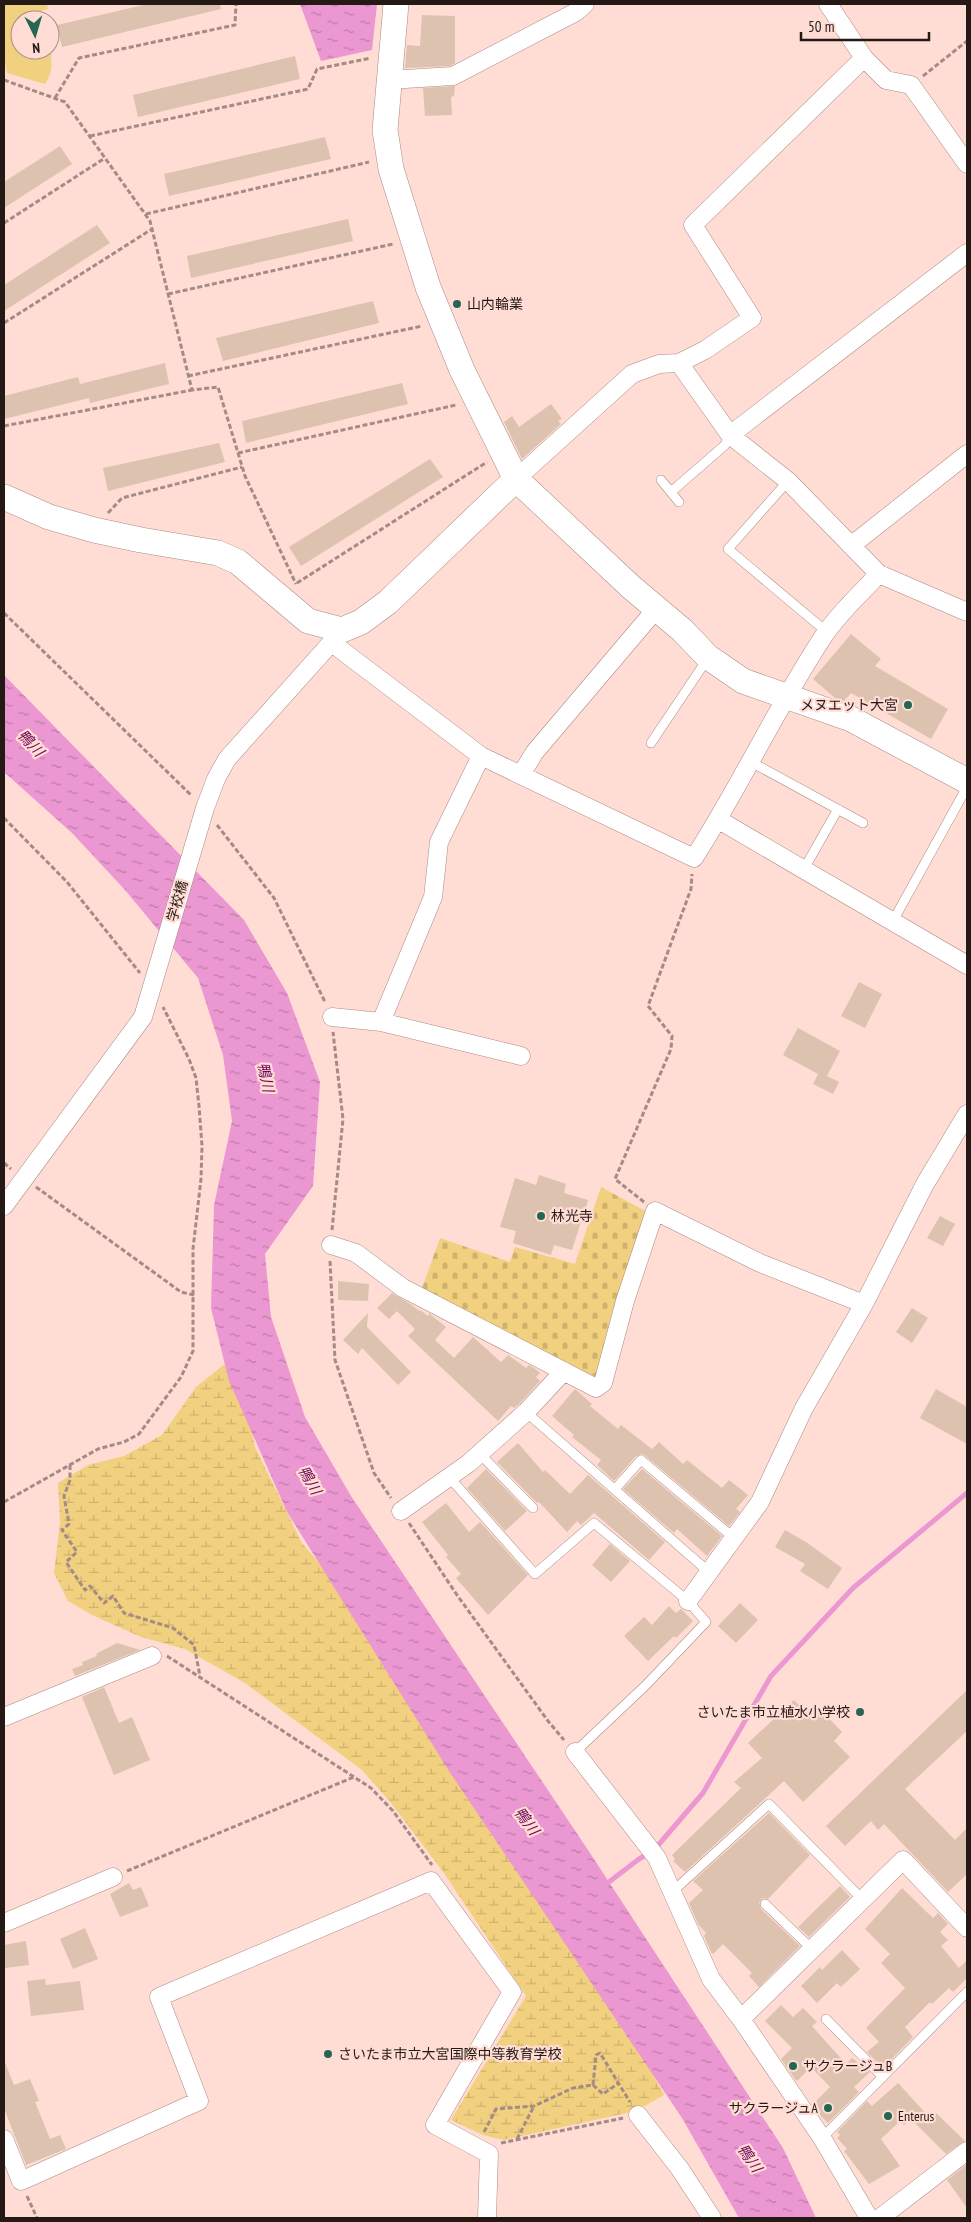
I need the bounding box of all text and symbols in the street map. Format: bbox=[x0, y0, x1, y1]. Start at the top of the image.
north arrow bbox=[10, 10, 60, 60]
scale bar bbox=[801, 10, 928, 42]
text: 50 m bbox=[808, 17, 834, 36]
text: N bbox=[32, 39, 41, 57]
place label: 山内輪業 bbox=[467, 295, 523, 313]
marker: 山内輪業 bbox=[451, 298, 463, 310]
place label: メヌエット大宮 bbox=[800, 696, 898, 714]
marker: メヌエット大宮 bbox=[902, 699, 914, 711]
water label: 鴨川 bbox=[14, 726, 50, 762]
street label: 学校橋 bbox=[163, 878, 191, 924]
water label: 鴨川 bbox=[254, 1060, 279, 1096]
place label: 林光寺 bbox=[551, 1207, 593, 1225]
marker: 林光寺 bbox=[535, 1210, 547, 1222]
water label: 鴨川 bbox=[294, 1462, 327, 1499]
place label: さいたま市立植水小学校 bbox=[696, 1703, 850, 1721]
marker: さいたま市立植水小学校 bbox=[854, 1706, 866, 1718]
water label: 鴨川 bbox=[510, 1803, 545, 1840]
place label: さいたま市立大宮国際中等教育学校 bbox=[338, 2045, 562, 2063]
marker: さいたま市立大宮国際中等教育学校 bbox=[322, 2048, 334, 2060]
place label: サクラージュB bbox=[803, 2057, 892, 2075]
marker: サクラージュB bbox=[787, 2060, 799, 2072]
place label: サクラージュA bbox=[729, 2099, 818, 2117]
marker: サクラージュA bbox=[822, 2102, 834, 2114]
place label: Enterus bbox=[898, 2107, 935, 2125]
marker: Enterus bbox=[882, 2110, 894, 2122]
water label: 鴨川 bbox=[734, 2140, 767, 2177]

